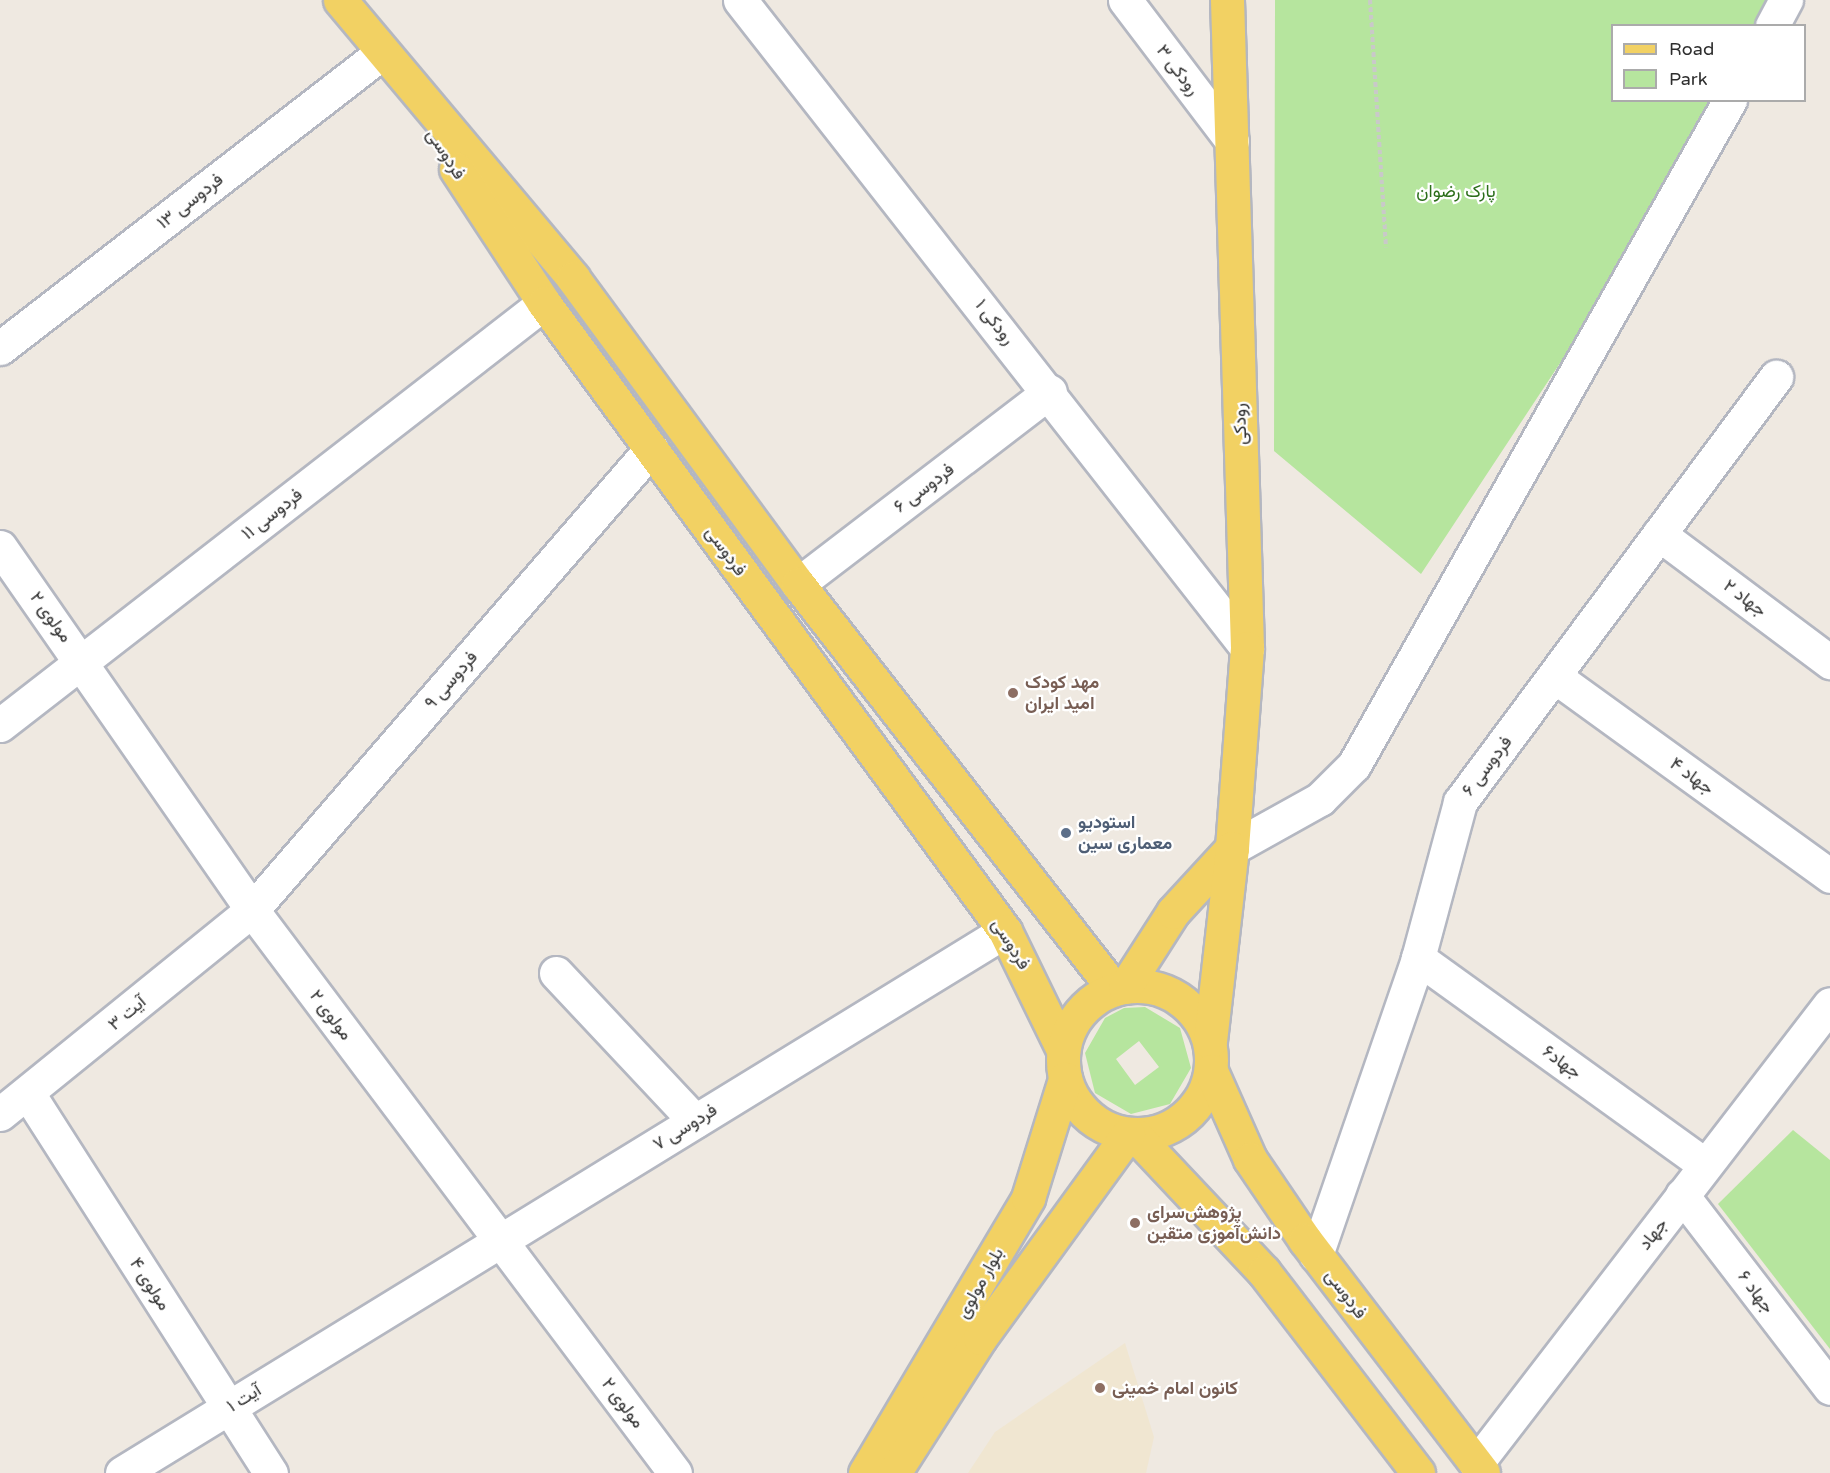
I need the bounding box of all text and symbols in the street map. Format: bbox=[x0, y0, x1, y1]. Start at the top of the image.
legend bbox=[1611, 24, 1806, 102]
text: Road bbox=[1669, 38, 1714, 60]
street label: رودکی ۳ bbox=[1152, 40, 1204, 100]
text: Park bbox=[1669, 68, 1707, 90]
street label: فردوسی bbox=[422, 125, 470, 183]
street label: فردوسی ۱۳ bbox=[153, 168, 227, 234]
park label: پارک رضوان bbox=[1416, 180, 1496, 202]
street label: رودکی ۱ bbox=[971, 295, 1019, 349]
street label: رودکی bbox=[1228, 403, 1252, 445]
street label: فردوسی ۶ bbox=[890, 458, 958, 518]
street label: فردوسی ۱۱ bbox=[237, 484, 307, 544]
street label: فردوسی bbox=[701, 522, 751, 580]
street label: جهاد ۲ bbox=[1719, 575, 1771, 621]
street label: مولوی ۲ bbox=[25, 587, 77, 647]
street label: فردوسی ۹ bbox=[420, 647, 482, 713]
place label: مهد کودک امید ایران bbox=[1025, 672, 1099, 714]
marker: مهد کودک امید ایران bbox=[1006, 686, 1020, 700]
street label: فردوسی ۶ bbox=[1457, 732, 1517, 800]
street label: جهاد ۴ bbox=[1666, 753, 1718, 799]
place label: استودیو معماری سین bbox=[1078, 812, 1172, 854]
marker: استودیو معماری سین bbox=[1059, 826, 1073, 840]
street label: فردوسی bbox=[987, 914, 1035, 974]
street label: مولوی ۲ bbox=[305, 986, 357, 1044]
street label: آیت ۳ bbox=[104, 991, 150, 1035]
street label: جهاد۶ bbox=[1538, 1041, 1586, 1083]
street label: فردوسی ۷ bbox=[649, 1099, 721, 1155]
place label: پژوهش‌سرای دانش‌آموزی متقین bbox=[1147, 1202, 1281, 1244]
street label: جهاد bbox=[1634, 1214, 1672, 1254]
marker: پژوهش‌سرای دانش‌آموزی متقین bbox=[1128, 1216, 1142, 1230]
street label: بلوار مولوی bbox=[952, 1244, 1008, 1322]
street label: مولوی ۴ bbox=[125, 1254, 175, 1314]
street label: فردوسی bbox=[1320, 1265, 1372, 1323]
street label: جهاد ۶ bbox=[1733, 1266, 1779, 1318]
street label: مولوی ۲ bbox=[597, 1374, 649, 1432]
place label: کانون امام خمینی bbox=[1112, 1377, 1238, 1399]
street label: آیت ۱ bbox=[223, 1379, 265, 1417]
marker: کانون امام خمینی bbox=[1093, 1381, 1107, 1395]

